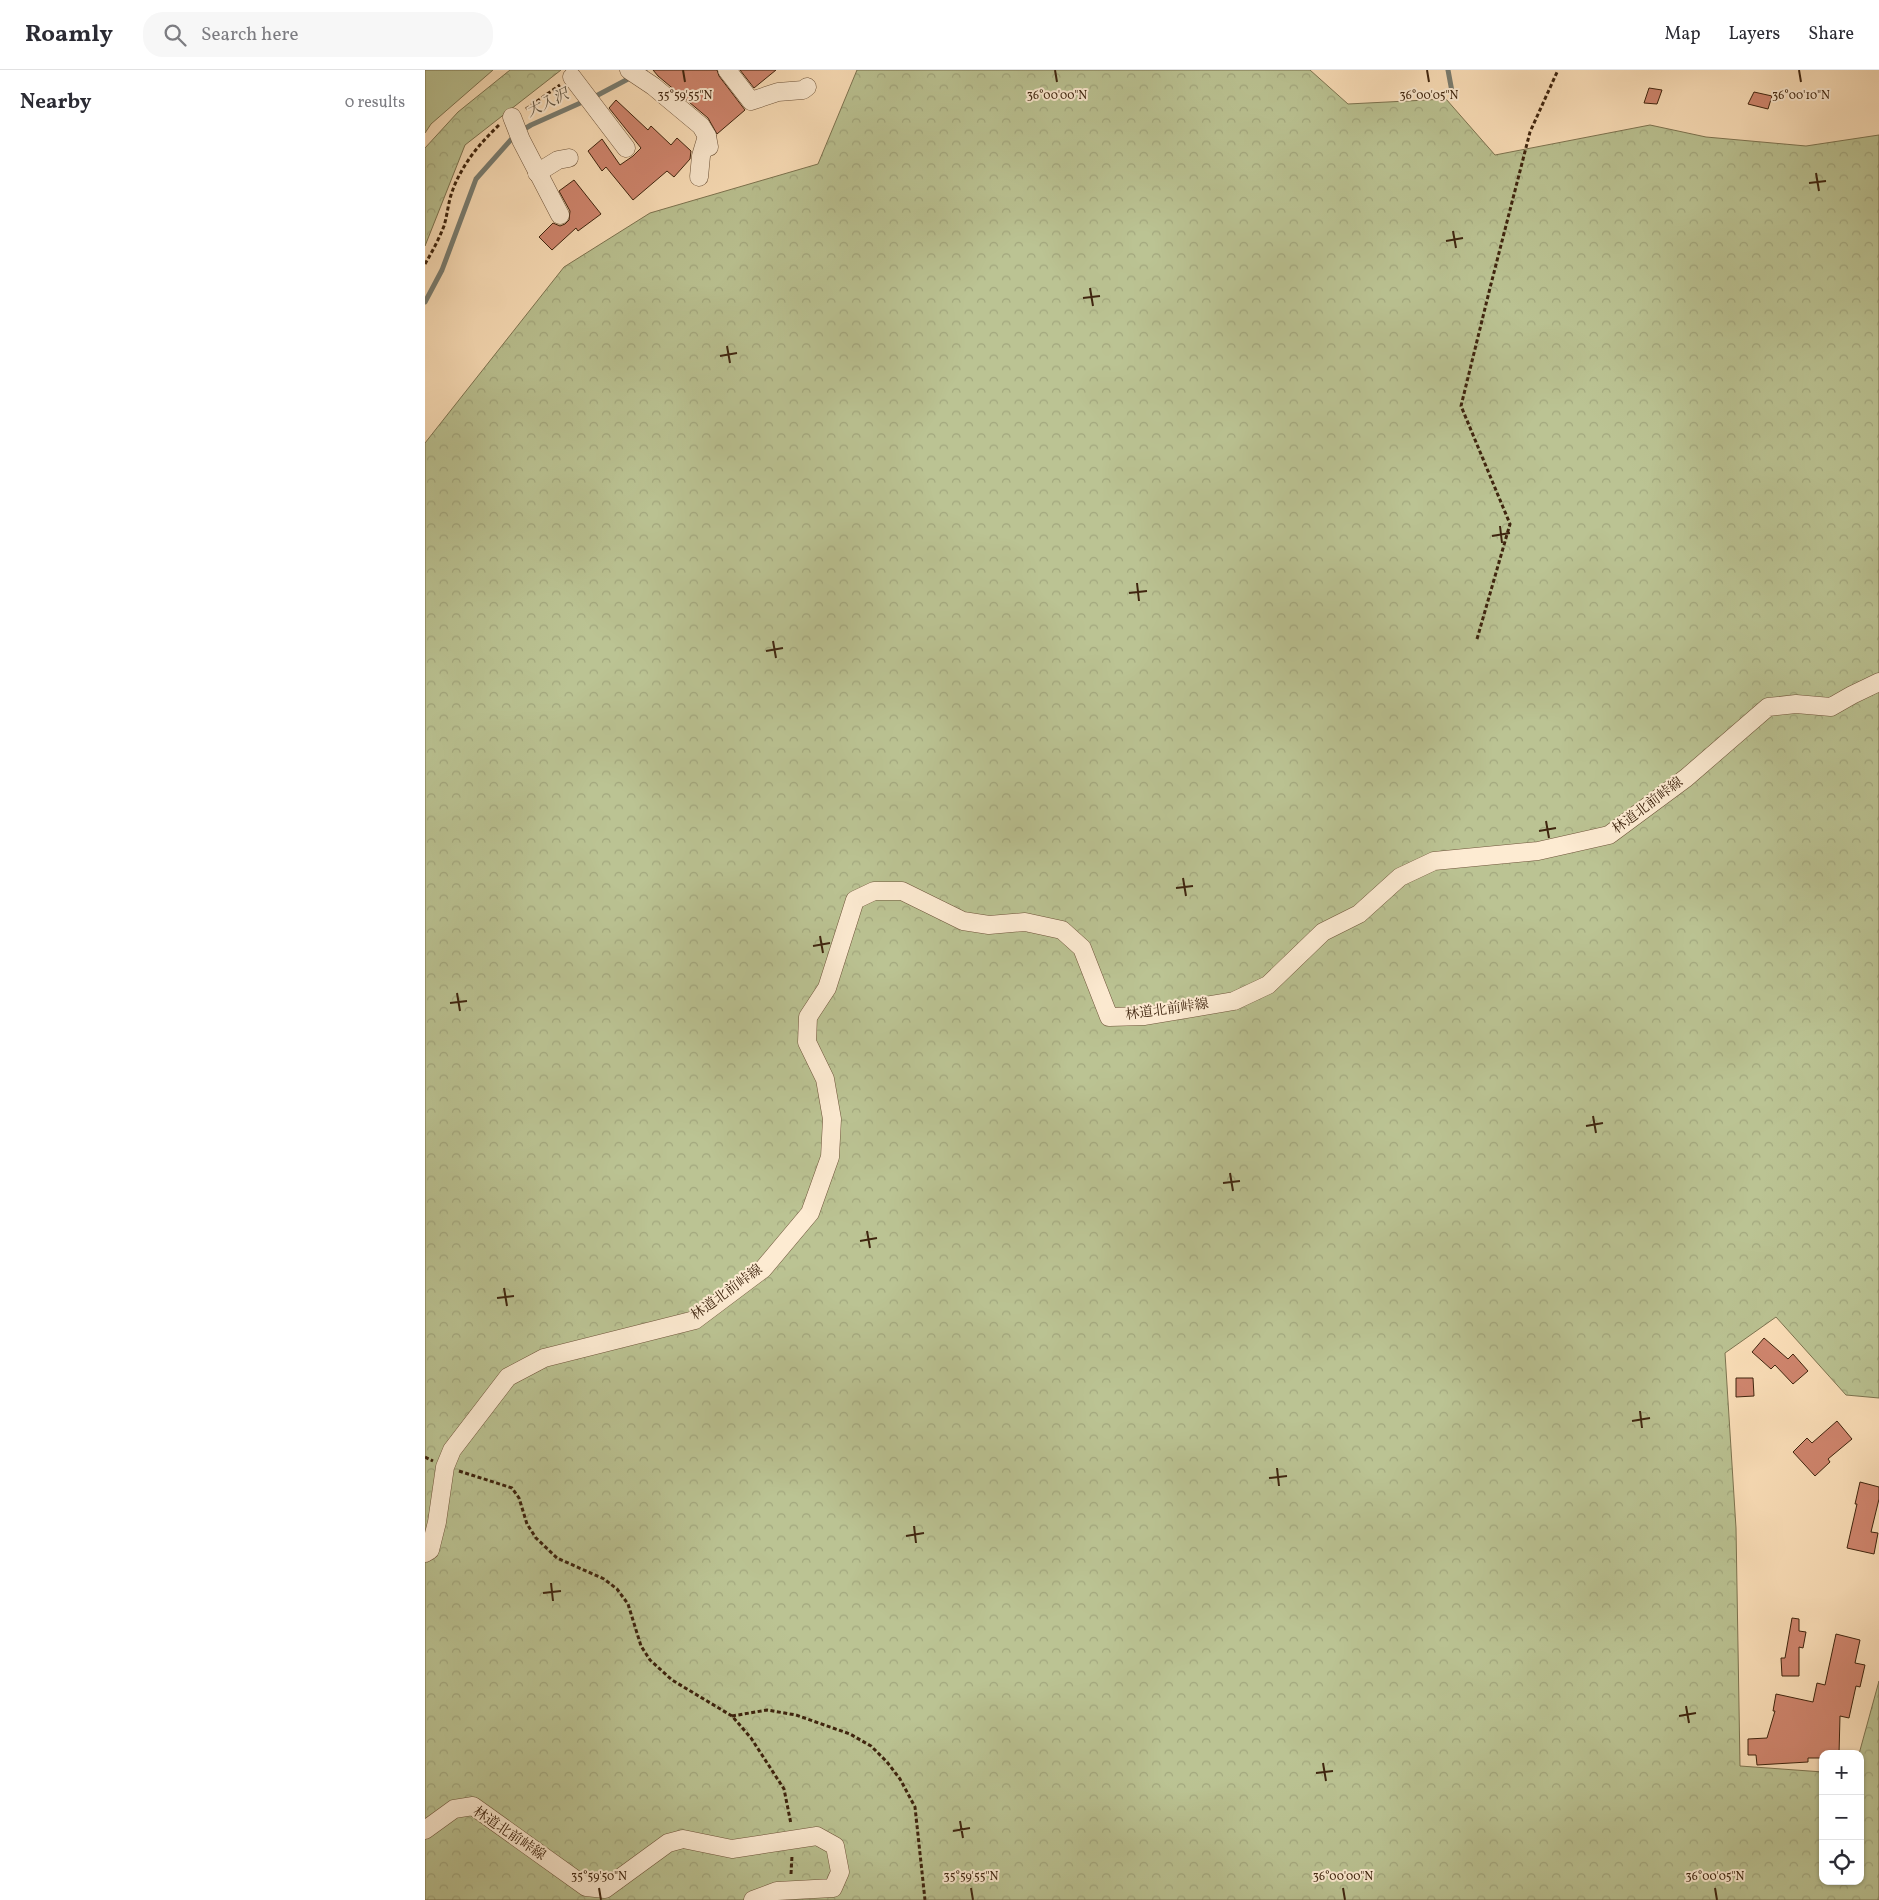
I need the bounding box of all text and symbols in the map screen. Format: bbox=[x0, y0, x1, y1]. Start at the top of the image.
search box bbox=[143, 12, 493, 57]
text: Roamly bbox=[25, 18, 113, 52]
icon: search bbox=[161, 21, 189, 49]
text: Search here bbox=[201, 22, 298, 48]
text: Map bbox=[1664, 22, 1700, 47]
text: Layers bbox=[1728, 22, 1780, 47]
text: Share bbox=[1808, 22, 1854, 47]
water label: 大入沢 bbox=[523, 84, 575, 123]
text: Nearby bbox=[20, 88, 91, 117]
text: 35°59'55"N bbox=[658, 88, 713, 104]
text: 36°00'00"N bbox=[1027, 88, 1087, 104]
text: 36°00'05"N bbox=[1400, 88, 1459, 104]
text: 36°00'10"N bbox=[1772, 88, 1830, 104]
text: 0 results bbox=[345, 92, 405, 114]
street label: 林道北前峠線 bbox=[1609, 773, 1687, 839]
street label: 林道北前峠線 bbox=[1124, 995, 1210, 1025]
street label: 林道北前峠線 bbox=[687, 1261, 767, 1325]
map controls bbox=[1819, 1750, 1864, 1885]
button: + bbox=[1819, 1750, 1864, 1795]
button: − bbox=[1819, 1795, 1864, 1840]
street label: 林道北前峠線 bbox=[469, 1803, 549, 1865]
button: locate bbox=[1819, 1840, 1864, 1885]
text: 35°59'50"N bbox=[571, 1869, 627, 1885]
text: 35°59'55"N bbox=[944, 1869, 999, 1885]
text: 36°00'00"N bbox=[1313, 1869, 1373, 1885]
text: 36°00'05"N bbox=[1686, 1869, 1745, 1885]

